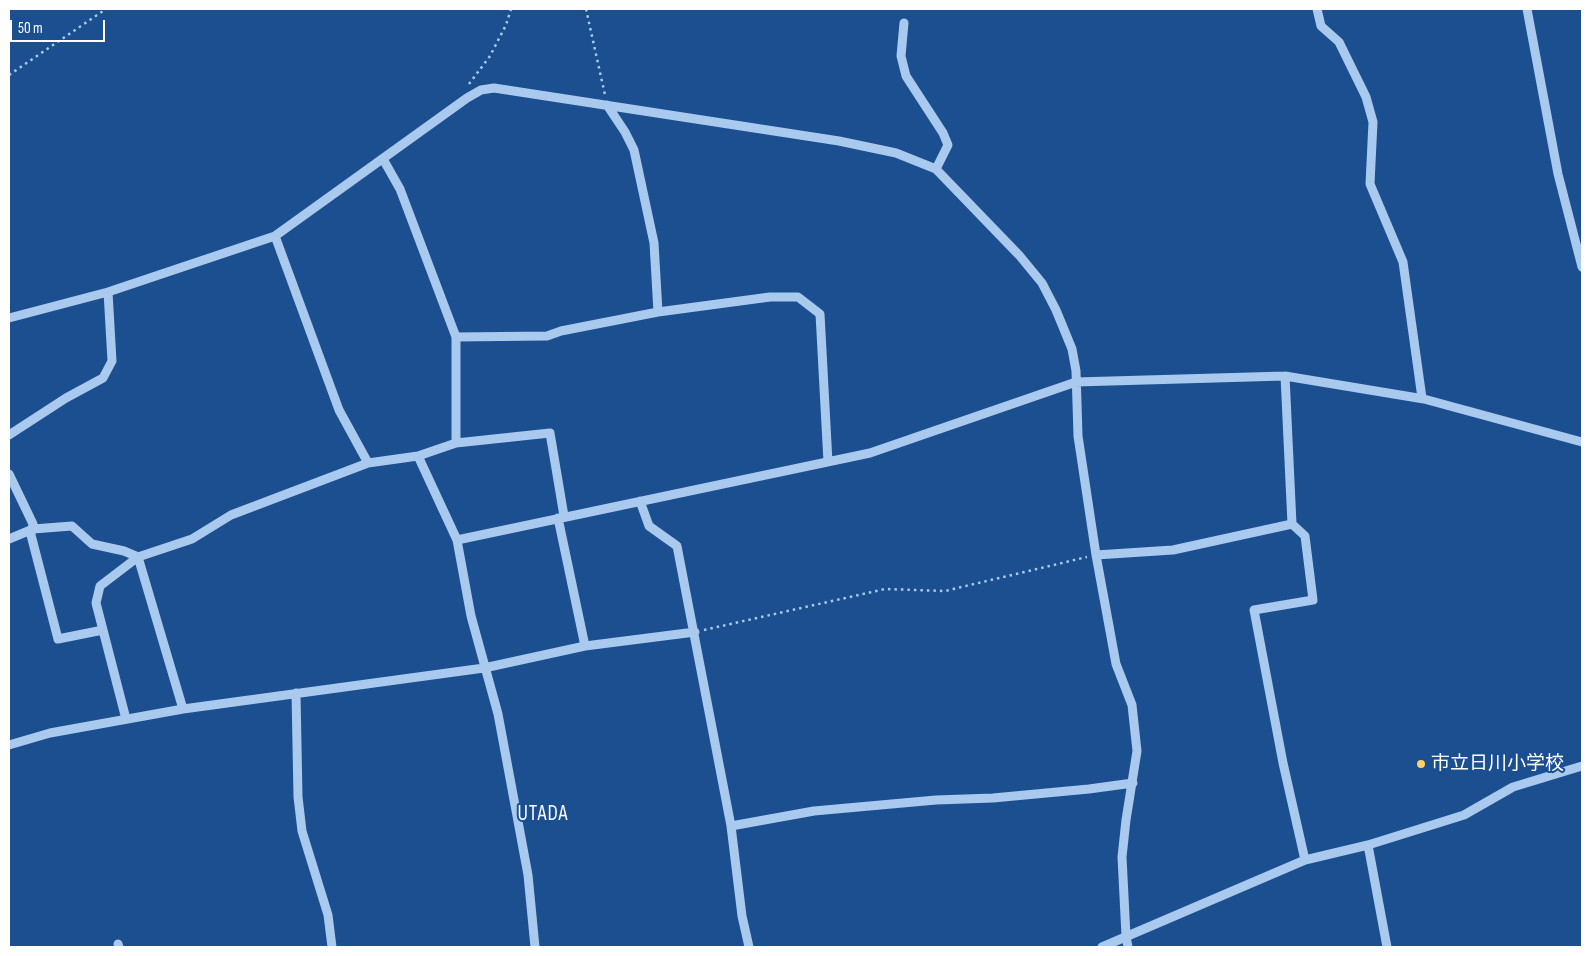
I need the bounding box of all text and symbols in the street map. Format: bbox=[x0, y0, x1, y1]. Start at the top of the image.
scale bar bbox=[12, 10, 108, 42]
text: 50 m bbox=[18, 19, 43, 38]
place label: 市立日川小学校 bbox=[1431, 753, 1564, 775]
marker: 市立日川小学校 bbox=[1415, 758, 1427, 770]
district label: UTADA bbox=[517, 802, 569, 828]

